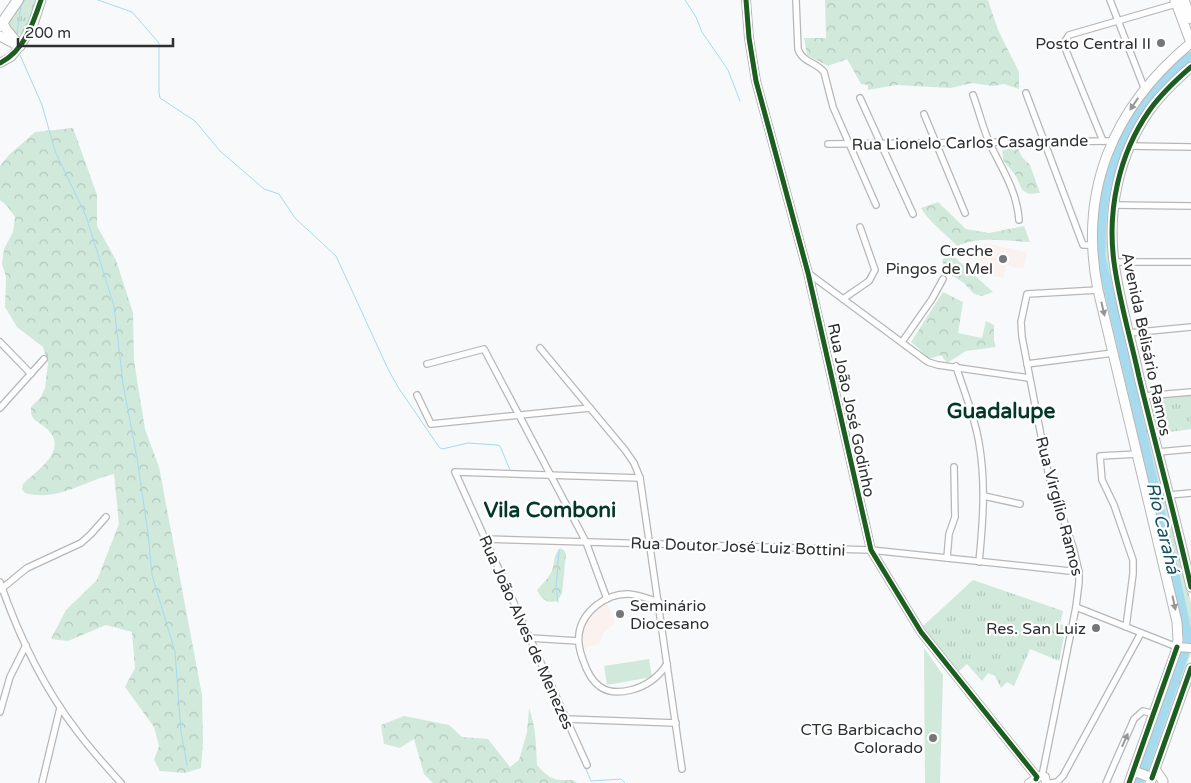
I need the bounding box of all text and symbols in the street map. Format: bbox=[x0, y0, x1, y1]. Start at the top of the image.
scale bar bbox=[18, 15, 172, 47]
text: 200 m bbox=[25, 24, 71, 42]
place label: Posto Central II bbox=[1035, 34, 1151, 54]
marker: Posto Central II bbox=[1155, 37, 1167, 49]
one-way arrow bbox=[1130, 97, 1139, 111]
street label: Rua Lionelo Carlos Casagrande bbox=[852, 131, 1088, 155]
place label: Creche Pingos de Mel bbox=[885, 241, 993, 279]
street label: Avenida Belisário Ramos bbox=[1117, 251, 1175, 438]
marker: Creche Pingos de Mel bbox=[997, 253, 1009, 265]
one-way arrow bbox=[1099, 301, 1107, 316]
street label: Rua João José Godinho bbox=[823, 321, 879, 499]
district label: Guadalupe bbox=[947, 399, 1055, 424]
street label: Rua Virgílio Ramos bbox=[1031, 434, 1087, 578]
water label: Rio Carahá bbox=[1142, 480, 1184, 577]
district label: Vila Comboni bbox=[484, 498, 616, 523]
street label: Rua João Alves de Menezes bbox=[474, 532, 578, 733]
street label: Rua Doutor José Luiz Bottini bbox=[630, 533, 846, 561]
one-way arrow bbox=[1170, 595, 1178, 611]
place label: Seminário Diocesano bbox=[630, 596, 709, 634]
marker: Seminário Diocesano bbox=[614, 608, 626, 620]
place label: Res. San Luiz bbox=[986, 619, 1086, 639]
marker: Res. San Luiz bbox=[1090, 622, 1102, 634]
place label: CTG Barbicacho Colorado bbox=[800, 720, 923, 758]
marker: CTG Barbicacho Colorado bbox=[927, 732, 939, 744]
one-way arrow bbox=[1121, 733, 1129, 747]

